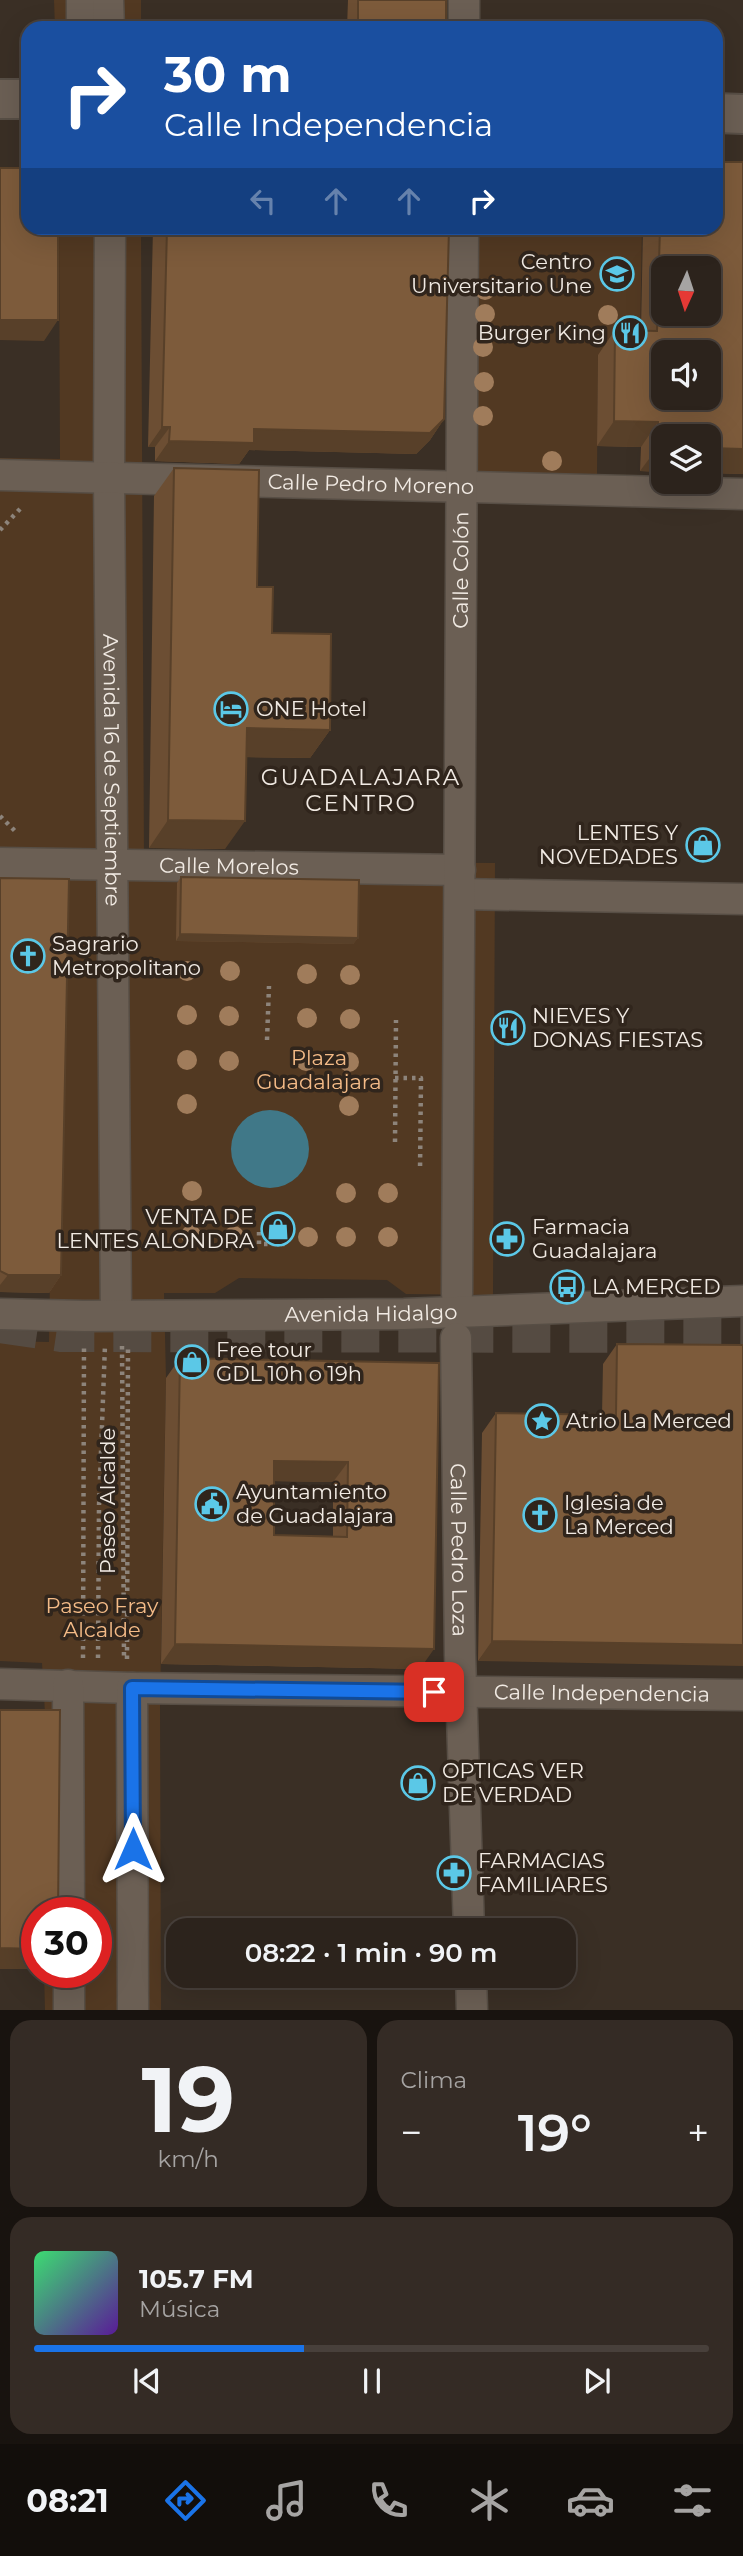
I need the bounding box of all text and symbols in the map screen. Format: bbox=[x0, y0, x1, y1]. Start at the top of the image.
text: 30 m bbox=[164, 45, 292, 104]
icon: right bbox=[49, 49, 140, 140]
text: Calle Independencia bbox=[164, 105, 493, 144]
icon: left bbox=[244, 182, 282, 220]
icon: ahead bbox=[317, 182, 355, 220]
icon: ahead bbox=[390, 182, 428, 220]
icon: right bbox=[463, 182, 501, 220]
place label: Centro Universitario Une bbox=[411, 249, 592, 298]
school or university icon: Centro Universitario Une bbox=[598, 255, 636, 293]
north arrow bbox=[651, 256, 721, 326]
map controls bbox=[651, 256, 721, 494]
restaurant icon: Burger King bbox=[611, 314, 649, 352]
place label: Burger King bbox=[478, 320, 606, 345]
button: sound bbox=[651, 340, 721, 410]
button: layers bbox=[651, 424, 721, 494]
street label: Calle Pedro Moreno bbox=[267, 469, 475, 499]
street label: Calle Colón bbox=[448, 511, 473, 629]
street label: Avenida 16 de Septiembre bbox=[98, 634, 126, 906]
hotel icon: ONE Hotel bbox=[212, 690, 250, 728]
place label: ONE Hotel bbox=[256, 696, 367, 721]
district label: GUADALAJARA CENTRO bbox=[261, 763, 461, 817]
place label: LENTES Y NOVEDADES bbox=[539, 820, 679, 869]
shop icon: LENTES Y NOVEDADES bbox=[684, 826, 722, 864]
street label: Calle Morelos bbox=[159, 852, 299, 880]
place label: Sagrario Metropolitano bbox=[52, 931, 201, 980]
church icon: Sagrario Metropolitano bbox=[9, 937, 47, 975]
place label: NIEVES Y DONAS FIESTAS bbox=[532, 1003, 703, 1052]
restaurant icon: NIEVES Y DONAS FIESTAS bbox=[489, 1009, 527, 1047]
park label: Plaza Guadalajara bbox=[256, 1045, 382, 1094]
place label: VENTA DE LENTES ALONDRA bbox=[57, 1204, 255, 1253]
shop icon: VENTA DE LENTES ALONDRA bbox=[259, 1210, 297, 1248]
place label: Farmacia Guadalajara bbox=[532, 1214, 658, 1263]
pharmacy icon: Farmacia Guadalajara bbox=[488, 1220, 526, 1258]
bus stop icon: LA MERCED bbox=[548, 1268, 586, 1306]
place label: LA MERCED bbox=[592, 1274, 721, 1299]
street label: Avenida Hidalgo bbox=[284, 1299, 458, 1327]
place label: Free tour GDL 10h o 19h bbox=[216, 1337, 362, 1386]
shop icon: Free tour GDL 10h o 19h bbox=[173, 1343, 211, 1381]
place icon: Atrio La Merced bbox=[523, 1402, 561, 1440]
place label: Atrio La Merced bbox=[566, 1408, 732, 1433]
street label: Paseo Alcalde bbox=[95, 1428, 120, 1574]
street label: Calle Pedro Loza bbox=[446, 1463, 473, 1637]
place label: Ayuntamiento de Guadalajara bbox=[236, 1479, 394, 1528]
public building icon: Ayuntamiento de Guadalajara bbox=[193, 1485, 231, 1523]
place label: Iglesia de La Merced bbox=[564, 1490, 674, 1539]
church icon: Iglesia de La Merced bbox=[521, 1496, 559, 1534]
park label: Paseo Fray Alcalde bbox=[46, 1593, 159, 1642]
pin bbox=[404, 1662, 464, 1722]
icon: arrive bbox=[415, 1673, 453, 1711]
street label: Calle Independencia bbox=[494, 1679, 710, 1707]
place label: OPTICAS VER DE VERDAD bbox=[442, 1758, 584, 1807]
shop icon: OPTICAS VER DE VERDAD bbox=[399, 1764, 437, 1802]
position arrow bbox=[96, 1812, 170, 1886]
place label: FARMACIAS FAMILIARES bbox=[478, 1848, 608, 1897]
pharmacy icon: FARMACIAS FAMILIARES bbox=[435, 1854, 473, 1892]
speed limit sign: 30 bbox=[21, 1897, 112, 1988]
text: 08:22 · 1 min · 90 m bbox=[245, 1937, 497, 1969]
text: 19 bbox=[141, 2044, 235, 2155]
text: Clima bbox=[401, 2066, 467, 2094]
text: 19° bbox=[518, 2101, 592, 2164]
text: − bbox=[401, 2109, 422, 2156]
text: + bbox=[687, 2109, 709, 2156]
text: km/h bbox=[158, 2145, 219, 2173]
text: 105.7 FM bbox=[139, 2263, 254, 2295]
text: Música bbox=[139, 2295, 220, 2323]
icon: previous bbox=[128, 2362, 166, 2400]
icon: pause bbox=[353, 2362, 391, 2400]
icon: next bbox=[578, 2362, 616, 2400]
icon: directions bbox=[161, 2476, 210, 2525]
icon: music bbox=[262, 2476, 311, 2525]
icon: phone bbox=[364, 2476, 413, 2525]
icon: climate bbox=[465, 2476, 514, 2525]
icon: car bbox=[566, 2476, 615, 2525]
icon: filters bbox=[668, 2476, 717, 2525]
text: 08:21 bbox=[26, 2481, 109, 2520]

